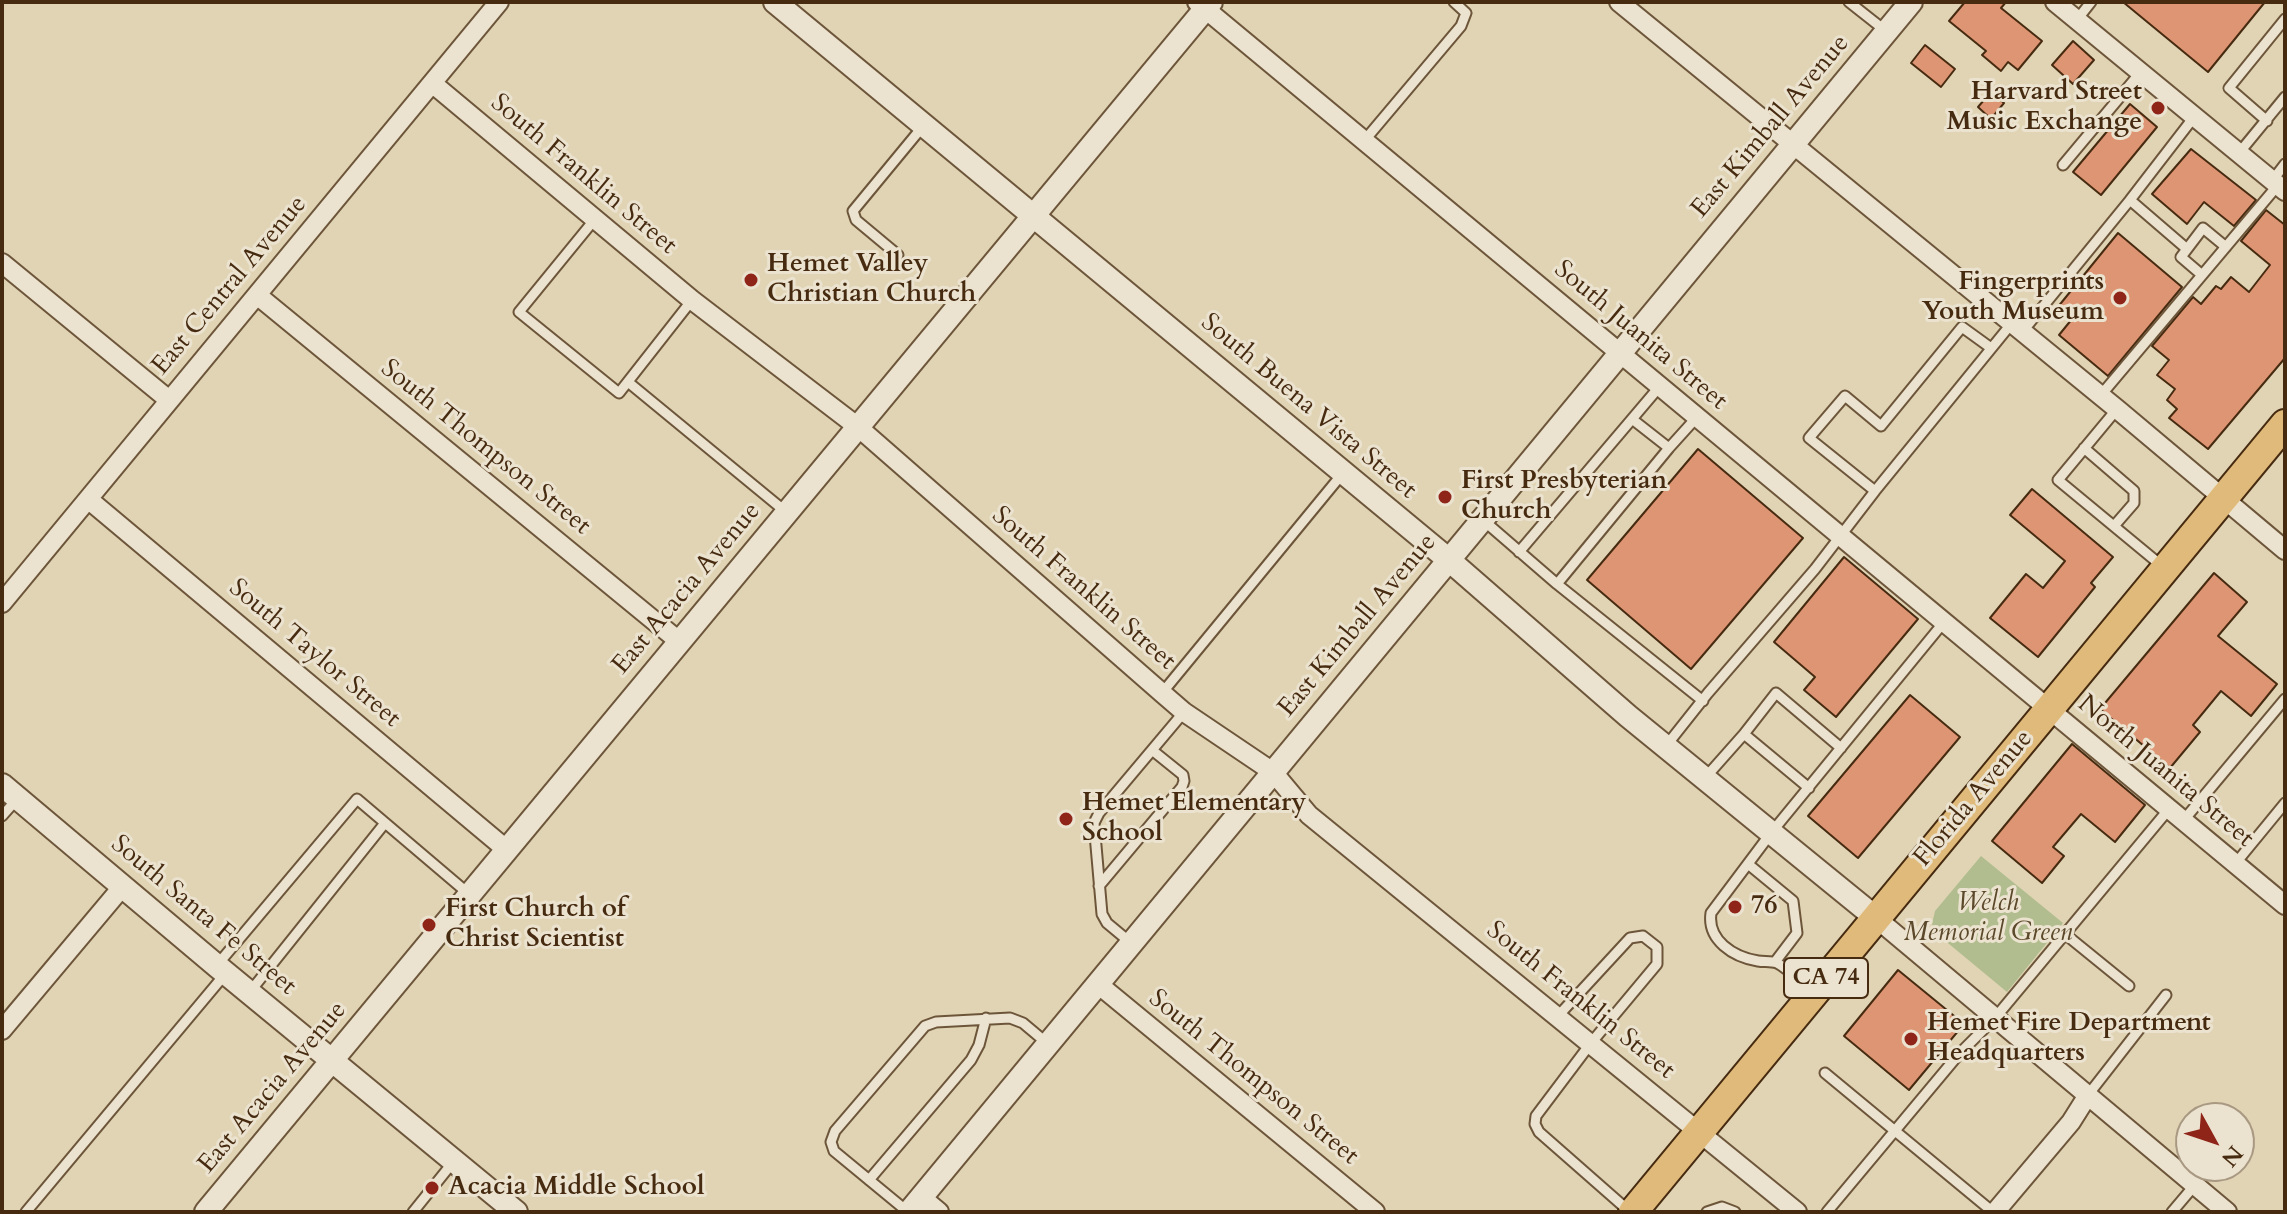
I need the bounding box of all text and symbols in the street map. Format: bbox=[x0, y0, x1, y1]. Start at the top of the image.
street label: East Kimball Avenue bbox=[1685, 29, 1857, 225]
place label: Harvard Street Music Exchange bbox=[1947, 77, 2142, 138]
street label: South Franklin Street bbox=[484, 88, 682, 262]
marker: Harvard Street Music Exchange bbox=[2149, 99, 2167, 117]
street label: East Central Avenue bbox=[146, 190, 314, 382]
place label: Hemet Valley Christian Church bbox=[767, 249, 976, 310]
street label: South Juanita Street bbox=[1547, 255, 1733, 417]
place label: Fingerprints Youth Museum bbox=[1922, 267, 2104, 328]
marker: Hemet Valley Christian Church bbox=[742, 271, 760, 289]
marker: Fingerprints Youth Museum bbox=[2111, 289, 2129, 307]
street label: South Buena Vista Street bbox=[1194, 308, 1422, 506]
street label: South Thompson Street bbox=[374, 354, 596, 542]
place label: First Presbyterian Church bbox=[1461, 466, 1667, 528]
marker: First Presbyterian Church bbox=[1436, 488, 1454, 506]
street label: East Acacia Avenue bbox=[606, 497, 768, 681]
street label: South Franklin Street bbox=[985, 501, 1181, 677]
street label: East Kimball Avenue bbox=[1272, 528, 1444, 724]
street label: South Taylor Street bbox=[222, 573, 406, 735]
street label: North Juanita Street bbox=[2070, 689, 2260, 855]
street label: Florida Avenue bbox=[1908, 724, 2040, 874]
place label: Hemet Elementary School bbox=[1082, 788, 1306, 850]
marker: Hemet Elementary School bbox=[1057, 810, 1075, 828]
street label: South Santa Fe Street bbox=[104, 829, 302, 1003]
park label: Welch Memorial Green bbox=[1904, 888, 2072, 950]
place label: 76 bbox=[1751, 891, 1778, 923]
place label: First Church of Christ Scientist bbox=[445, 894, 626, 956]
marker: 76 bbox=[1726, 898, 1744, 916]
street label: South Franklin Street bbox=[1480, 915, 1680, 1087]
marker: First Church of Christ Scientist bbox=[420, 916, 438, 934]
road number: CA 74 bbox=[1784, 958, 1868, 998]
street label: South Thompson Street bbox=[1142, 984, 1364, 1172]
street label: East Acacia Avenue bbox=[192, 996, 354, 1180]
place label: Hemet Fire Department Headquarters bbox=[1927, 1008, 2211, 1070]
marker: Hemet Fire Department Headquarters bbox=[1902, 1030, 1920, 1048]
north arrow bbox=[2175, 1102, 2255, 1182]
text: N bbox=[2214, 1139, 2249, 1173]
place label: Acacia Middle School bbox=[448, 1172, 704, 1204]
marker: Acacia Middle School bbox=[423, 1179, 441, 1197]

